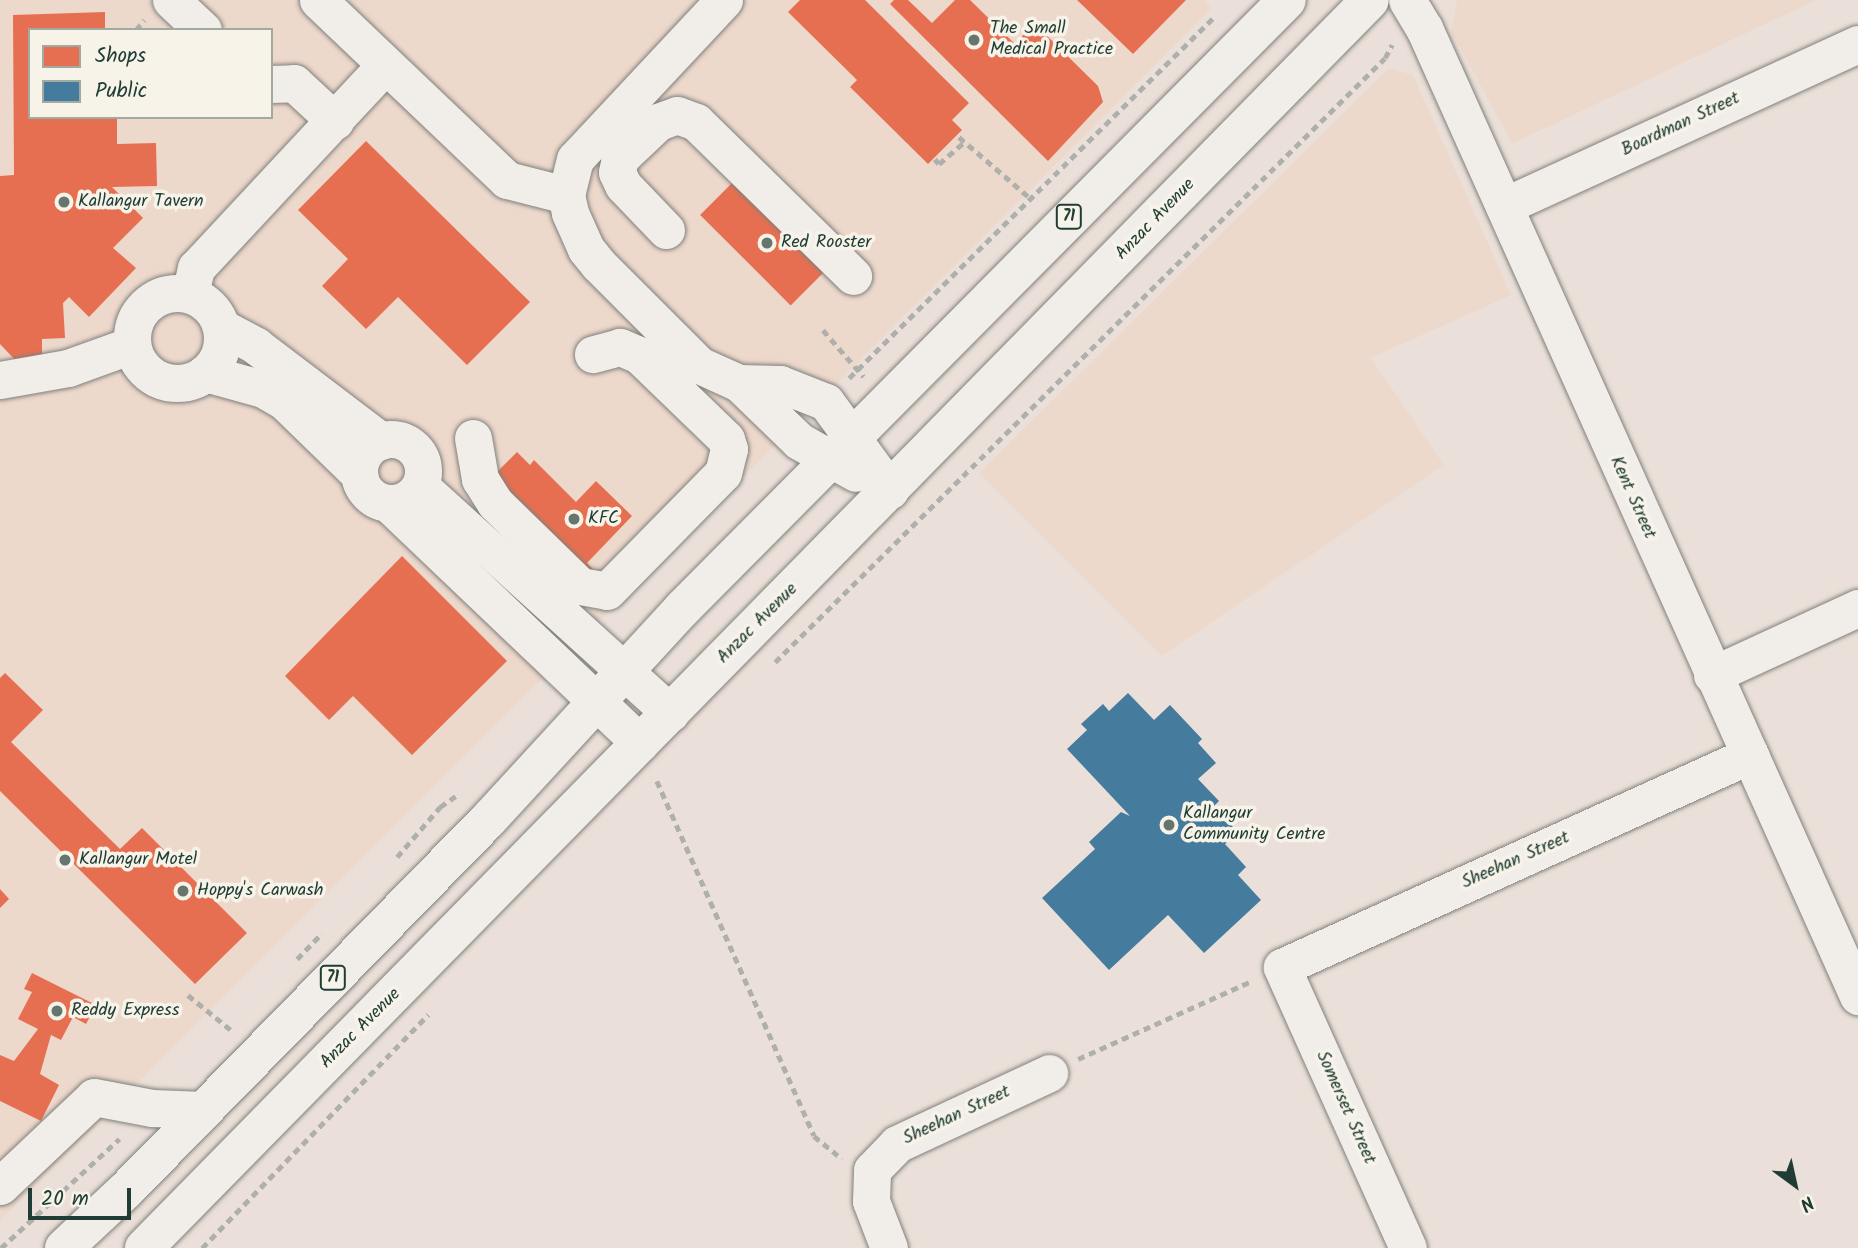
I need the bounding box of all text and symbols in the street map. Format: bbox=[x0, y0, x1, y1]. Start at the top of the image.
place label: The Small Medical Practice bbox=[990, 19, 1113, 61]
legend bbox=[28, 28, 273, 119]
marker: The Small Medical Practice bbox=[964, 30, 984, 50]
text: Shops bbox=[95, 40, 146, 73]
text: Public bbox=[95, 75, 147, 108]
street label: Boardman Street bbox=[1618, 88, 1744, 162]
street label: Anzac Avenue bbox=[1112, 175, 1200, 265]
place label: Kallangur Tavern bbox=[78, 191, 204, 213]
marker: Kallangur Tavern bbox=[56, 194, 72, 210]
road number: 71 bbox=[1055, 204, 1083, 230]
place label: Red Rooster bbox=[781, 232, 871, 254]
marker: Red Rooster bbox=[759, 235, 775, 251]
street label: Kent Street bbox=[1604, 453, 1660, 543]
place label: KFC bbox=[588, 508, 619, 530]
marker: KFC bbox=[566, 511, 582, 527]
street label: Anzac Avenue bbox=[713, 579, 803, 669]
place label: Kallangur Community Centre bbox=[1183, 804, 1325, 846]
marker: Kallangur Community Centre bbox=[1161, 817, 1177, 833]
street label: Sheehan Street bbox=[1459, 828, 1573, 894]
place label: Kallangur Motel bbox=[79, 849, 197, 871]
marker: Kallangur Motel bbox=[57, 852, 73, 868]
place label: Hoppy's Carwash bbox=[197, 880, 323, 902]
marker: Hoppy's Carwash bbox=[175, 883, 191, 899]
road number: 71 bbox=[319, 966, 347, 990]
street label: Anzac Avenue bbox=[316, 984, 406, 1074]
place label: Reddy Express bbox=[71, 1000, 179, 1022]
marker: Reddy Express bbox=[49, 1003, 65, 1019]
street label: Somerset Street bbox=[1310, 1048, 1380, 1168]
street label: Sheehan Street bbox=[900, 1082, 1014, 1150]
north arrow bbox=[1760, 1150, 1830, 1220]
scale bar bbox=[32, 1174, 135, 1218]
text: 20 m bbox=[41, 1183, 89, 1216]
text: N bbox=[1793, 1187, 1820, 1218]

